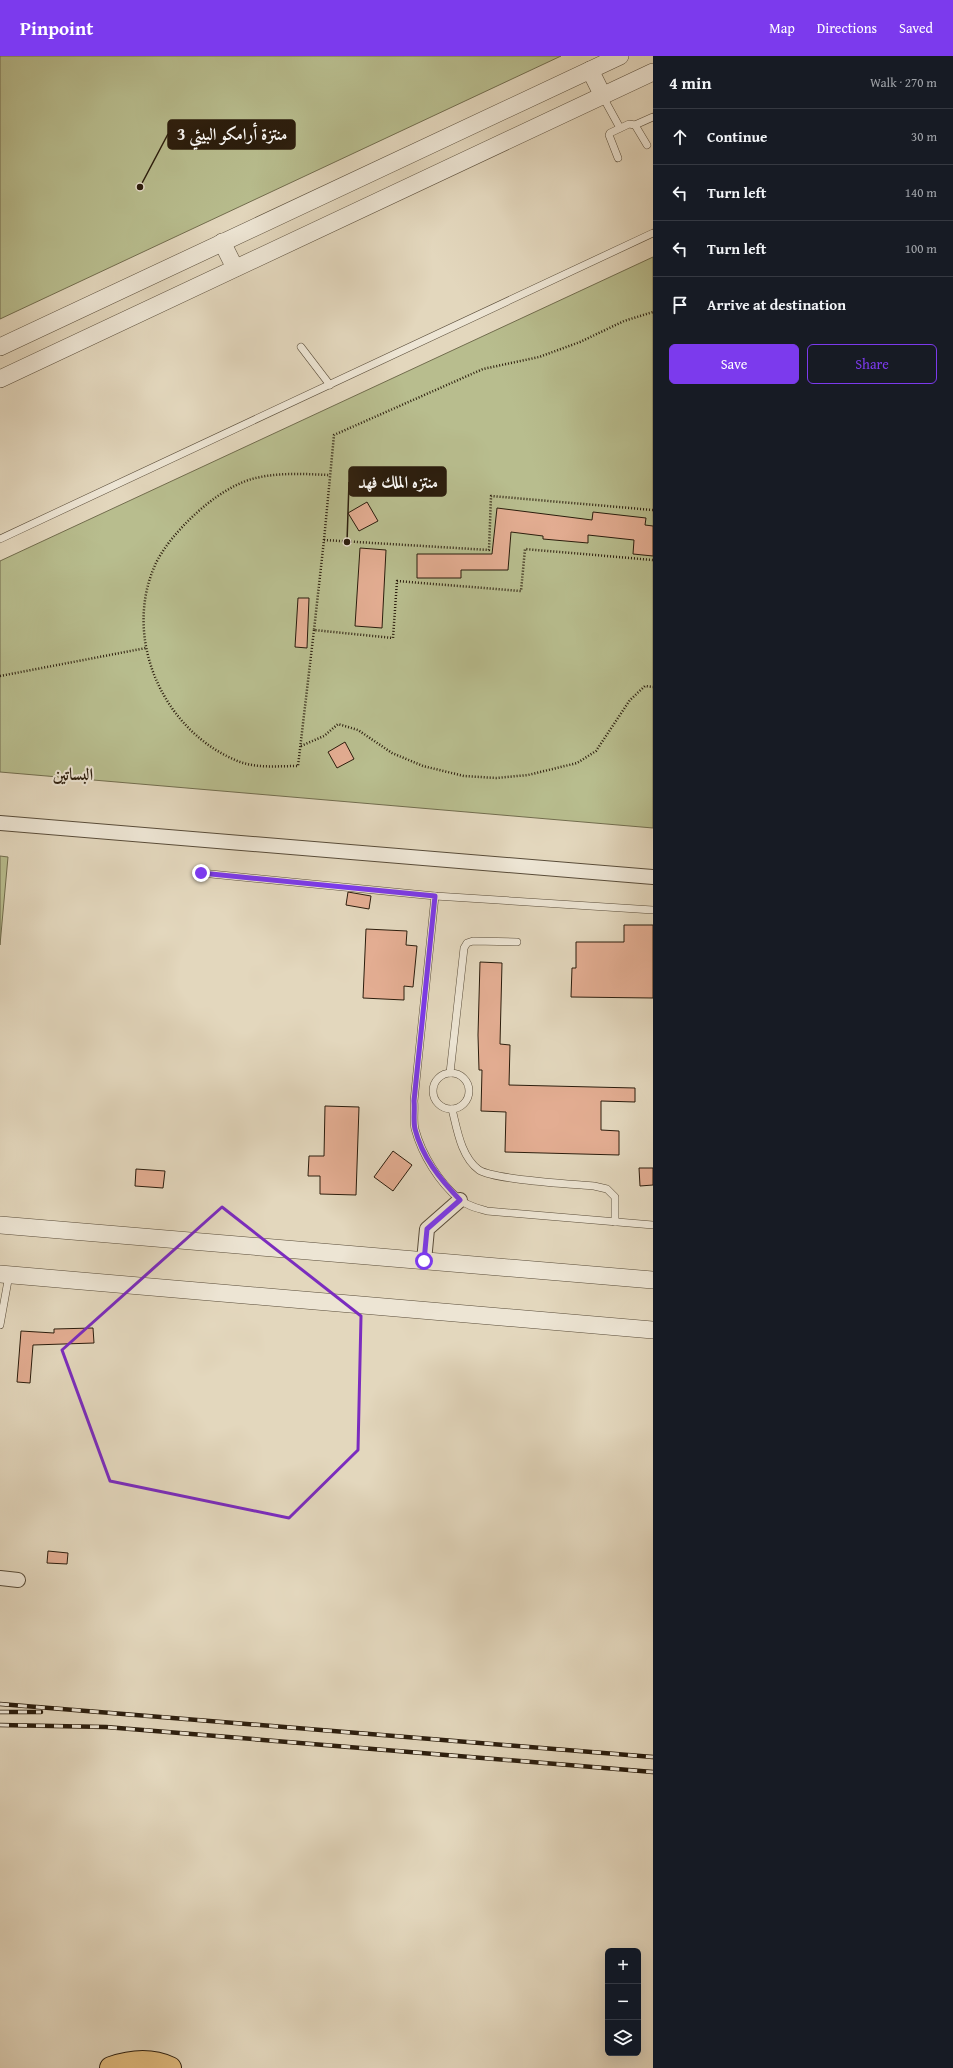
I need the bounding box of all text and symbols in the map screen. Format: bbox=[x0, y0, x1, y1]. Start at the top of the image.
text: Pinpoint bbox=[20, 14, 93, 42]
text: Map bbox=[769, 18, 795, 38]
text: Directions bbox=[817, 18, 877, 38]
text: Saved bbox=[899, 18, 933, 38]
text: 4 min bbox=[669, 70, 711, 95]
text: Walk · 270 m bbox=[870, 73, 937, 92]
callout: منتزة أرامكو البيئي 3 bbox=[168, 120, 295, 149]
text: منتزة أرامكو البيئي 3 bbox=[177, 121, 287, 151]
icon: ahead bbox=[669, 126, 691, 148]
text: Continue bbox=[707, 126, 768, 147]
text: 30 m bbox=[911, 127, 937, 146]
icon: left bbox=[669, 182, 691, 204]
text: Turn left bbox=[707, 182, 766, 203]
text: 140 m bbox=[905, 183, 937, 202]
icon: left bbox=[669, 238, 691, 260]
text: Turn left bbox=[707, 238, 766, 259]
text: 100 m bbox=[905, 239, 937, 258]
icon: arrive bbox=[669, 294, 691, 316]
text: Arrive at destination bbox=[707, 294, 846, 315]
button: Save bbox=[669, 344, 799, 384]
button: Share bbox=[807, 344, 937, 384]
callout: منتزه الملك فهد bbox=[349, 467, 446, 496]
text: منتزه الملك فهد bbox=[358, 469, 438, 494]
district label: البساتين bbox=[53, 761, 94, 786]
route end bbox=[192, 864, 210, 882]
route start bbox=[415, 1252, 433, 1270]
map controls bbox=[605, 1948, 641, 2056]
button: + bbox=[605, 1948, 641, 1984]
button: − bbox=[605, 1984, 641, 2020]
button: layers bbox=[605, 2020, 641, 2056]

